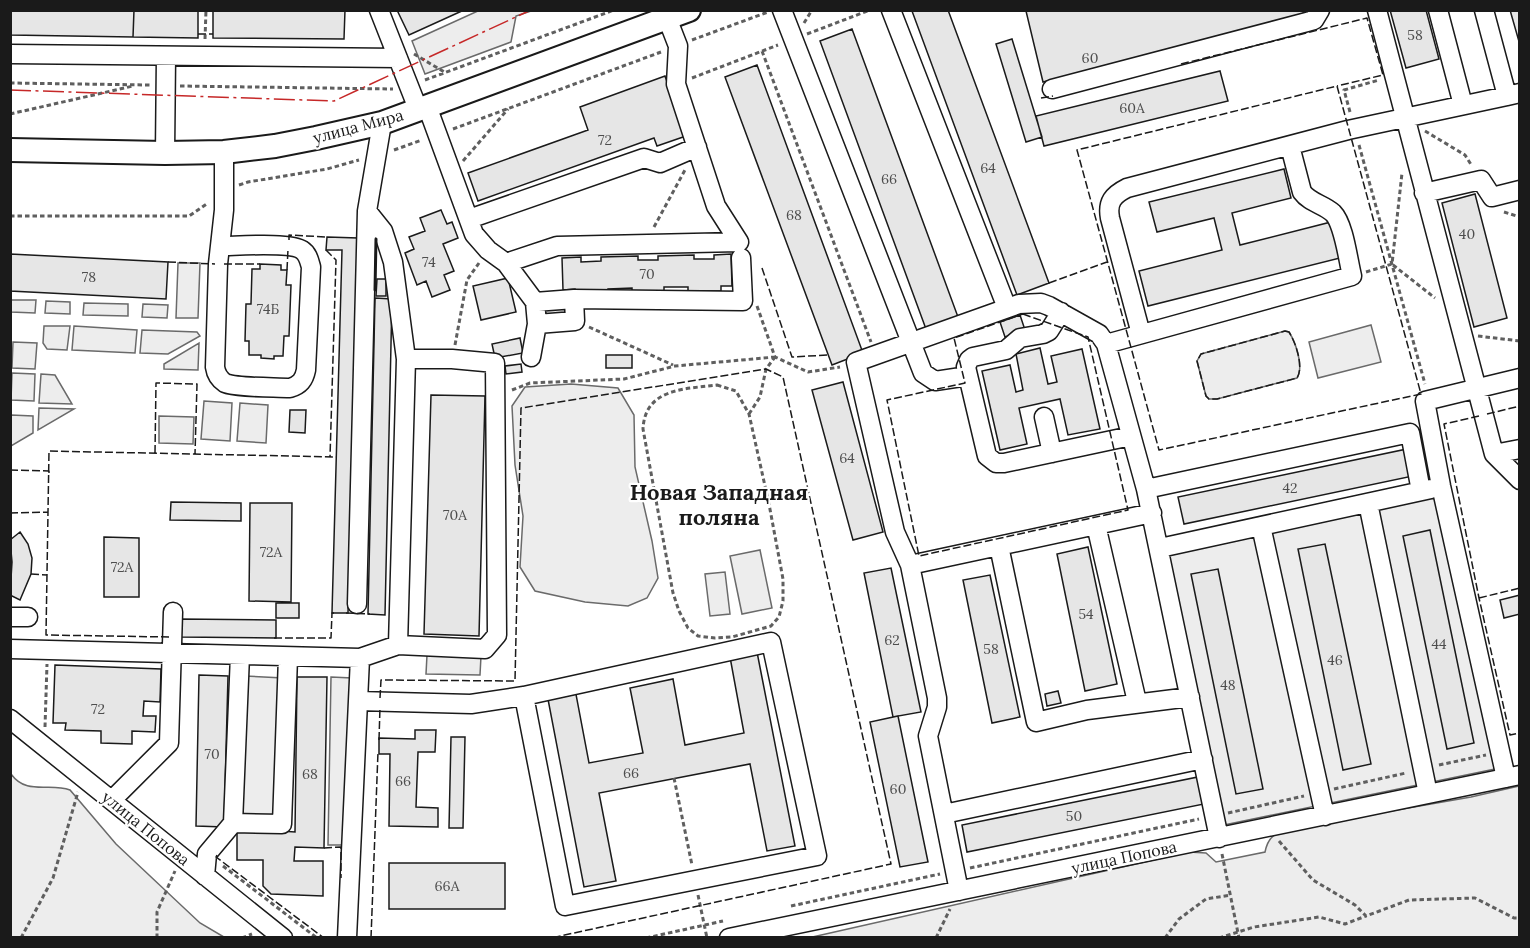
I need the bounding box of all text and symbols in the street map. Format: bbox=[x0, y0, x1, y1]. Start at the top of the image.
house number: 58 bbox=[1407, 26, 1423, 44]
house number: 60 bbox=[1082, 49, 1098, 67]
house number: 60А bbox=[1119, 99, 1145, 117]
street label: улица Мира bbox=[311, 104, 405, 148]
house number: 72 bbox=[598, 131, 612, 149]
house number: 64 bbox=[980, 159, 996, 177]
house number: 66 bbox=[881, 170, 897, 188]
house number: 68 bbox=[786, 206, 802, 224]
house number: 40 bbox=[1459, 225, 1475, 243]
house number: 74 bbox=[422, 253, 436, 271]
house number: 70 bbox=[639, 265, 655, 283]
house number: 78 bbox=[82, 268, 96, 286]
house number: 74Б bbox=[257, 300, 280, 318]
house number: 64 bbox=[839, 449, 855, 467]
district label: Новая Западная поляна bbox=[630, 478, 808, 531]
house number: 42 bbox=[1282, 479, 1298, 497]
house number: 70А bbox=[443, 506, 467, 524]
house number: 72А bbox=[260, 543, 283, 561]
house number: 72А bbox=[111, 558, 134, 576]
house number: 54 bbox=[1078, 605, 1094, 623]
house number: 62 bbox=[884, 631, 900, 649]
house number: 44 bbox=[1431, 635, 1447, 653]
house number: 58 bbox=[983, 640, 999, 658]
house number: 46 bbox=[1327, 651, 1343, 669]
house number: 48 bbox=[1220, 676, 1236, 694]
house number: 72 bbox=[91, 700, 105, 718]
house number: 70 bbox=[204, 745, 220, 763]
house number: 66 bbox=[623, 764, 639, 782]
house number: 68 bbox=[302, 765, 318, 783]
house number: 66 bbox=[395, 772, 411, 790]
house number: 60 bbox=[890, 780, 906, 798]
street label: улица Попова bbox=[98, 786, 194, 870]
house number: 50 bbox=[1066, 807, 1082, 825]
street label: улица Попова bbox=[1069, 836, 1179, 878]
house number: 66А bbox=[435, 877, 460, 895]

